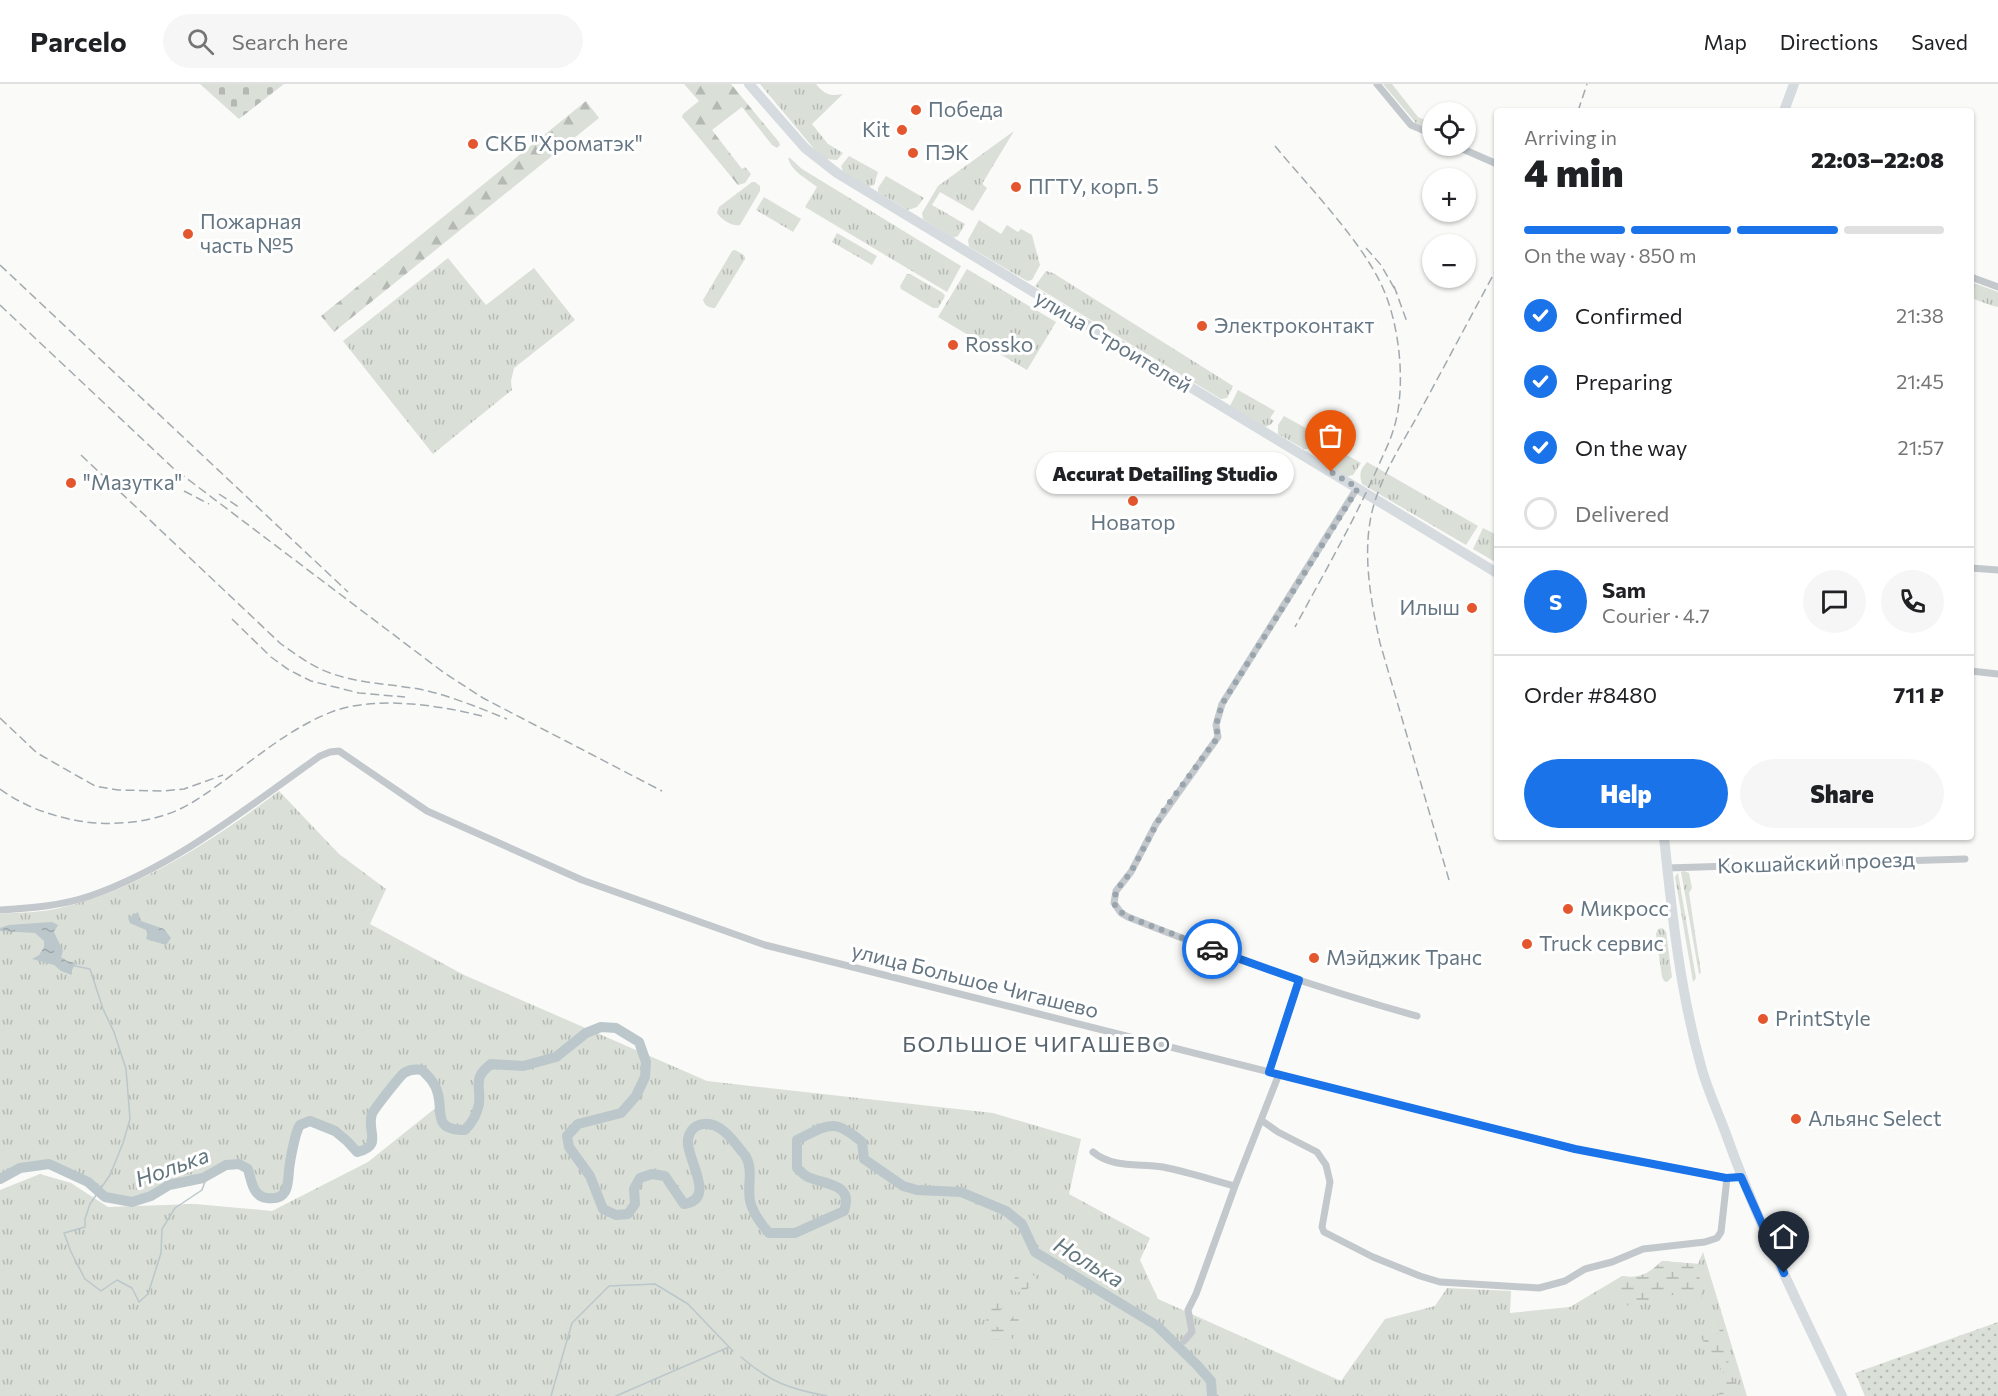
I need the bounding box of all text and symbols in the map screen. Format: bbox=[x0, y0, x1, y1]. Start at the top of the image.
search box bbox=[163, 14, 583, 68]
text: Parcelo bbox=[30, 24, 127, 58]
icon: search bbox=[184, 25, 217, 58]
text: Search here bbox=[232, 28, 348, 55]
text: Map bbox=[1704, 29, 1747, 54]
text: Directions bbox=[1780, 29, 1878, 54]
text: Saved bbox=[1911, 29, 1968, 54]
place label: Победа bbox=[928, 96, 1003, 121]
map controls bbox=[1422, 102, 1476, 288]
button: locate bbox=[1422, 102, 1476, 156]
marker: Победа bbox=[909, 103, 923, 117]
place label: Kit bbox=[862, 116, 890, 141]
marker: Kit bbox=[895, 123, 909, 137]
text: Arriving in bbox=[1524, 125, 1617, 149]
place label: СКБ "Хроматэк" bbox=[485, 130, 643, 155]
marker: СКБ "Хроматэк" bbox=[466, 137, 480, 151]
place label: ПЭК bbox=[925, 139, 969, 164]
marker: ПЭК bbox=[906, 146, 920, 160]
text: 22:03–22:08 bbox=[1811, 146, 1944, 173]
text: 4 min bbox=[1524, 147, 1624, 195]
button: + bbox=[1422, 168, 1476, 222]
place label: ПГТУ, корп. 5 bbox=[1028, 173, 1159, 198]
marker: ПГТУ, корп. 5 bbox=[1009, 180, 1023, 194]
place label: Пожарная часть №5 bbox=[200, 208, 301, 257]
marker: Пожарная часть №5 bbox=[181, 227, 195, 241]
button: − bbox=[1422, 234, 1476, 288]
text: On the way · 850 m bbox=[1524, 243, 1696, 267]
street label: улица Строителей bbox=[1031, 284, 1197, 397]
icon: check bbox=[1524, 299, 1557, 332]
text: Confirmed bbox=[1575, 302, 1682, 329]
text: 21:38 bbox=[1896, 303, 1944, 327]
place label: Электроконтакт bbox=[1214, 312, 1375, 337]
marker: Электроконтакт bbox=[1195, 319, 1209, 333]
place label: Rossko bbox=[965, 331, 1033, 356]
marker: Rossko bbox=[946, 338, 960, 352]
icon: check bbox=[1524, 365, 1557, 398]
text: Preparing bbox=[1575, 368, 1672, 395]
text: 21:45 bbox=[1896, 369, 1944, 393]
pin bbox=[1305, 410, 1356, 472]
icon: bag bbox=[1314, 419, 1347, 452]
icon: check bbox=[1524, 431, 1557, 464]
text: On the way bbox=[1575, 434, 1687, 461]
text: 21:57 bbox=[1898, 435, 1944, 459]
callout: Accurat Detailing Studio bbox=[1037, 451, 1295, 493]
text: Accurat Detailing Studio bbox=[1052, 461, 1278, 485]
place label: "Мазутка" bbox=[83, 469, 182, 494]
marker: "Мазутка" bbox=[64, 476, 78, 490]
marker: Новатор bbox=[1126, 494, 1140, 508]
text: Delivered bbox=[1575, 500, 1669, 527]
place label: Новатор bbox=[1091, 509, 1175, 534]
button: chat bbox=[1803, 570, 1866, 633]
button: phone bbox=[1881, 570, 1944, 633]
text: Sam bbox=[1602, 576, 1646, 603]
text: S bbox=[1549, 588, 1562, 615]
place label: Илыш bbox=[1399, 594, 1460, 619]
marker: Илыш bbox=[1465, 601, 1479, 615]
text: Courier · 4.7 bbox=[1602, 603, 1710, 627]
text: Order #8480 bbox=[1524, 681, 1657, 708]
text: 711 ₽ bbox=[1893, 681, 1944, 708]
button: Help bbox=[1524, 759, 1728, 828]
button: Share bbox=[1740, 759, 1944, 828]
street label: Кокшайский проезд bbox=[1717, 846, 1915, 877]
place label: Микросс bbox=[1580, 895, 1669, 920]
marker: Микросс bbox=[1561, 902, 1575, 916]
courier bbox=[1182, 919, 1242, 979]
place label: Truck сервис bbox=[1539, 930, 1664, 955]
icon: car bbox=[1196, 933, 1229, 966]
street label: улица Большое Чигашево bbox=[849, 937, 1101, 1022]
marker: Truck сервис bbox=[1520, 937, 1534, 951]
place label: Мэйджик Транс bbox=[1326, 944, 1482, 969]
marker: Мэйджик Транс bbox=[1307, 951, 1321, 965]
place label: PrintStyle bbox=[1775, 1005, 1871, 1030]
marker: PrintStyle bbox=[1756, 1012, 1770, 1026]
district label: БОЛЬШОЕ ЧИГАШЕВО bbox=[902, 1030, 1172, 1057]
place label: Альянс Select bbox=[1808, 1105, 1942, 1130]
marker: Альянс Select bbox=[1789, 1112, 1803, 1126]
water label: Нолька bbox=[131, 1141, 212, 1192]
pin bbox=[1758, 1211, 1809, 1273]
icon: home bbox=[1767, 1220, 1800, 1253]
water label: Нолька bbox=[1049, 1230, 1129, 1293]

